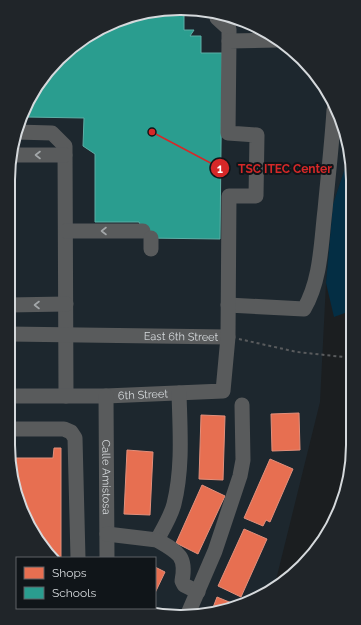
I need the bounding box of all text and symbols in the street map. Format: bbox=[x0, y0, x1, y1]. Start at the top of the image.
one-way arrow bbox=[35, 151, 41, 159]
callout: TSC ITEC Center bbox=[210, 156, 340, 180]
text: 1 bbox=[217, 162, 223, 176]
text: TSC ITEC Center bbox=[238, 162, 332, 176]
one-way arrow bbox=[101, 227, 107, 235]
one-way arrow bbox=[34, 300, 40, 309]
street label: East 6th Street bbox=[144, 330, 219, 344]
street label: 6th Street bbox=[118, 387, 169, 402]
street label: Calle Amistosa bbox=[99, 439, 113, 515]
legend bbox=[16, 557, 156, 609]
text: Shops bbox=[52, 566, 87, 580]
text: Schools bbox=[52, 586, 96, 600]

